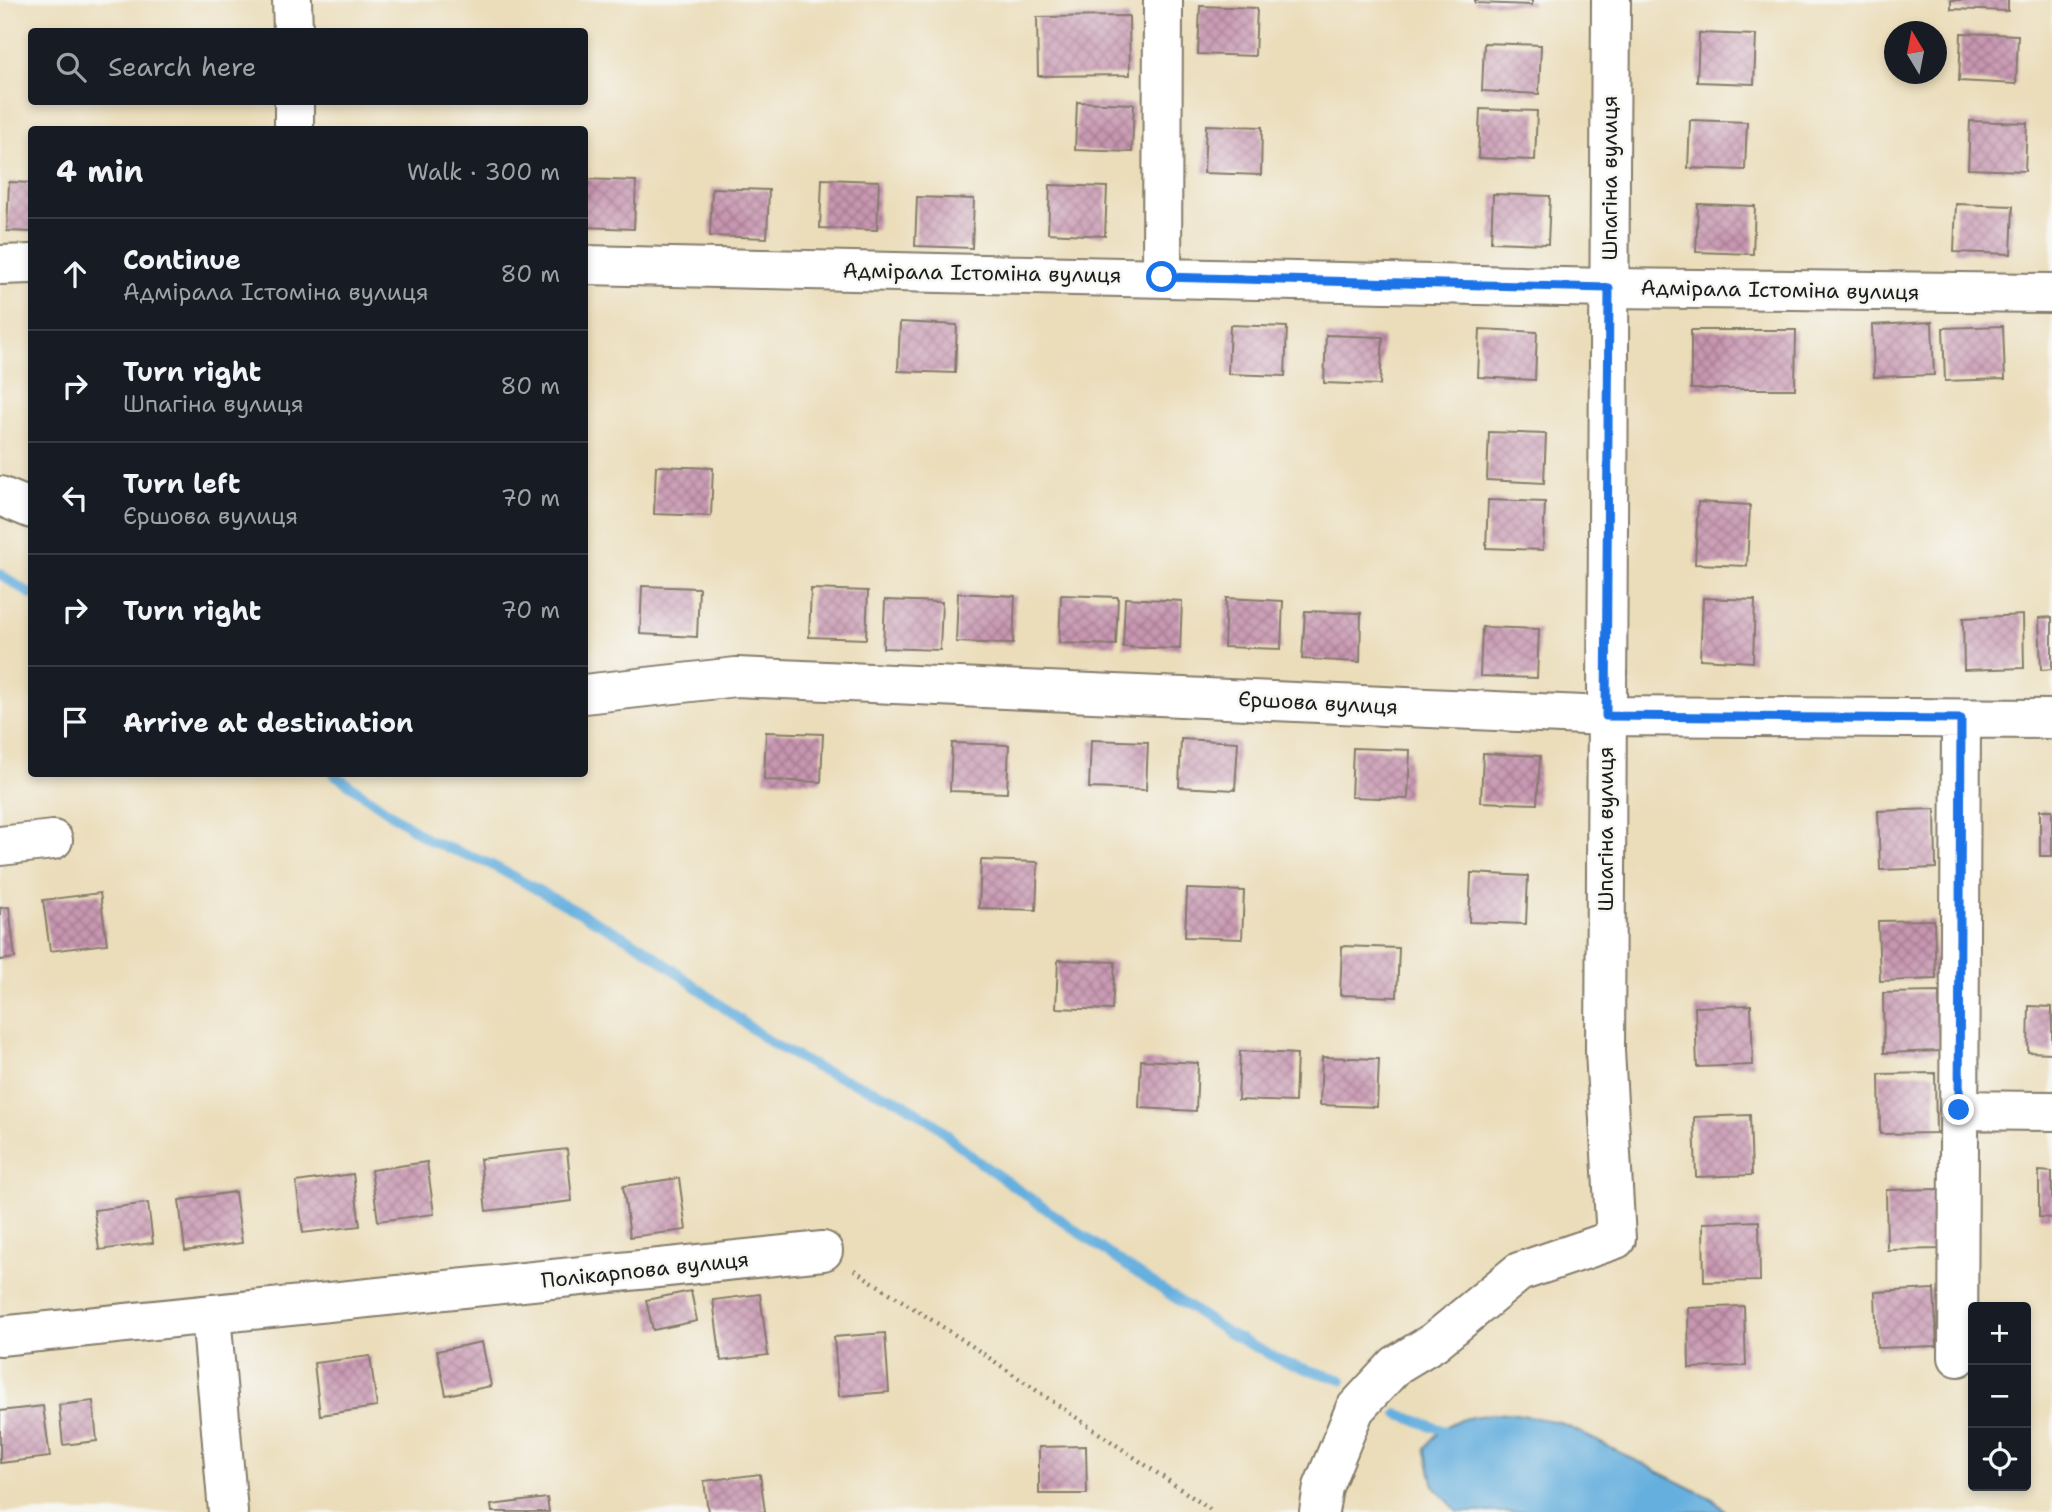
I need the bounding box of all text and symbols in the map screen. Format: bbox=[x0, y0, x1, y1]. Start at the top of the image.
north arrow bbox=[1884, 21, 1947, 84]
search box bbox=[28, 28, 588, 105]
icon: search bbox=[52, 48, 90, 86]
text: Search here bbox=[108, 49, 257, 84]
street label: Шпагіна вулиця bbox=[1596, 96, 1624, 260]
text: 4 min bbox=[56, 151, 143, 192]
text: Walk · 300 m bbox=[407, 157, 560, 187]
text: Continue bbox=[123, 242, 241, 277]
icon: ahead bbox=[56, 255, 94, 293]
street label: Адмірала Істоміна вулиця bbox=[842, 257, 1122, 289]
text: 80 m bbox=[501, 259, 560, 289]
route start bbox=[1146, 261, 1177, 292]
street label: Адмірала Істоміна вулиця bbox=[1640, 274, 1920, 306]
text: Адмірала Істоміна вулиця bbox=[123, 277, 429, 307]
text: Turn right bbox=[123, 354, 261, 389]
icon: right bbox=[56, 367, 94, 405]
text: 80 m bbox=[501, 371, 560, 401]
text: Шпагіна вулиця bbox=[123, 389, 304, 419]
text: Turn left bbox=[123, 466, 240, 501]
icon: left bbox=[56, 479, 94, 517]
text: 70 m bbox=[501, 483, 560, 513]
text: Єршова вулиця bbox=[123, 501, 298, 531]
icon: right bbox=[56, 591, 94, 629]
text: Turn right bbox=[123, 593, 261, 628]
text: 70 m bbox=[501, 595, 560, 625]
street label: Єршова вулиця bbox=[1237, 685, 1399, 721]
icon: arrive bbox=[56, 703, 94, 741]
text: Arrive at destination bbox=[123, 705, 413, 740]
street label: Шпагіна вулиця bbox=[1592, 747, 1620, 911]
route end bbox=[1943, 1094, 1974, 1125]
street label: Полікарпова вулиця bbox=[540, 1245, 750, 1295]
map controls bbox=[1968, 1302, 2031, 1491]
button: + bbox=[1968, 1302, 2031, 1365]
button: − bbox=[1968, 1365, 2031, 1428]
button: locate bbox=[1968, 1428, 2031, 1491]

